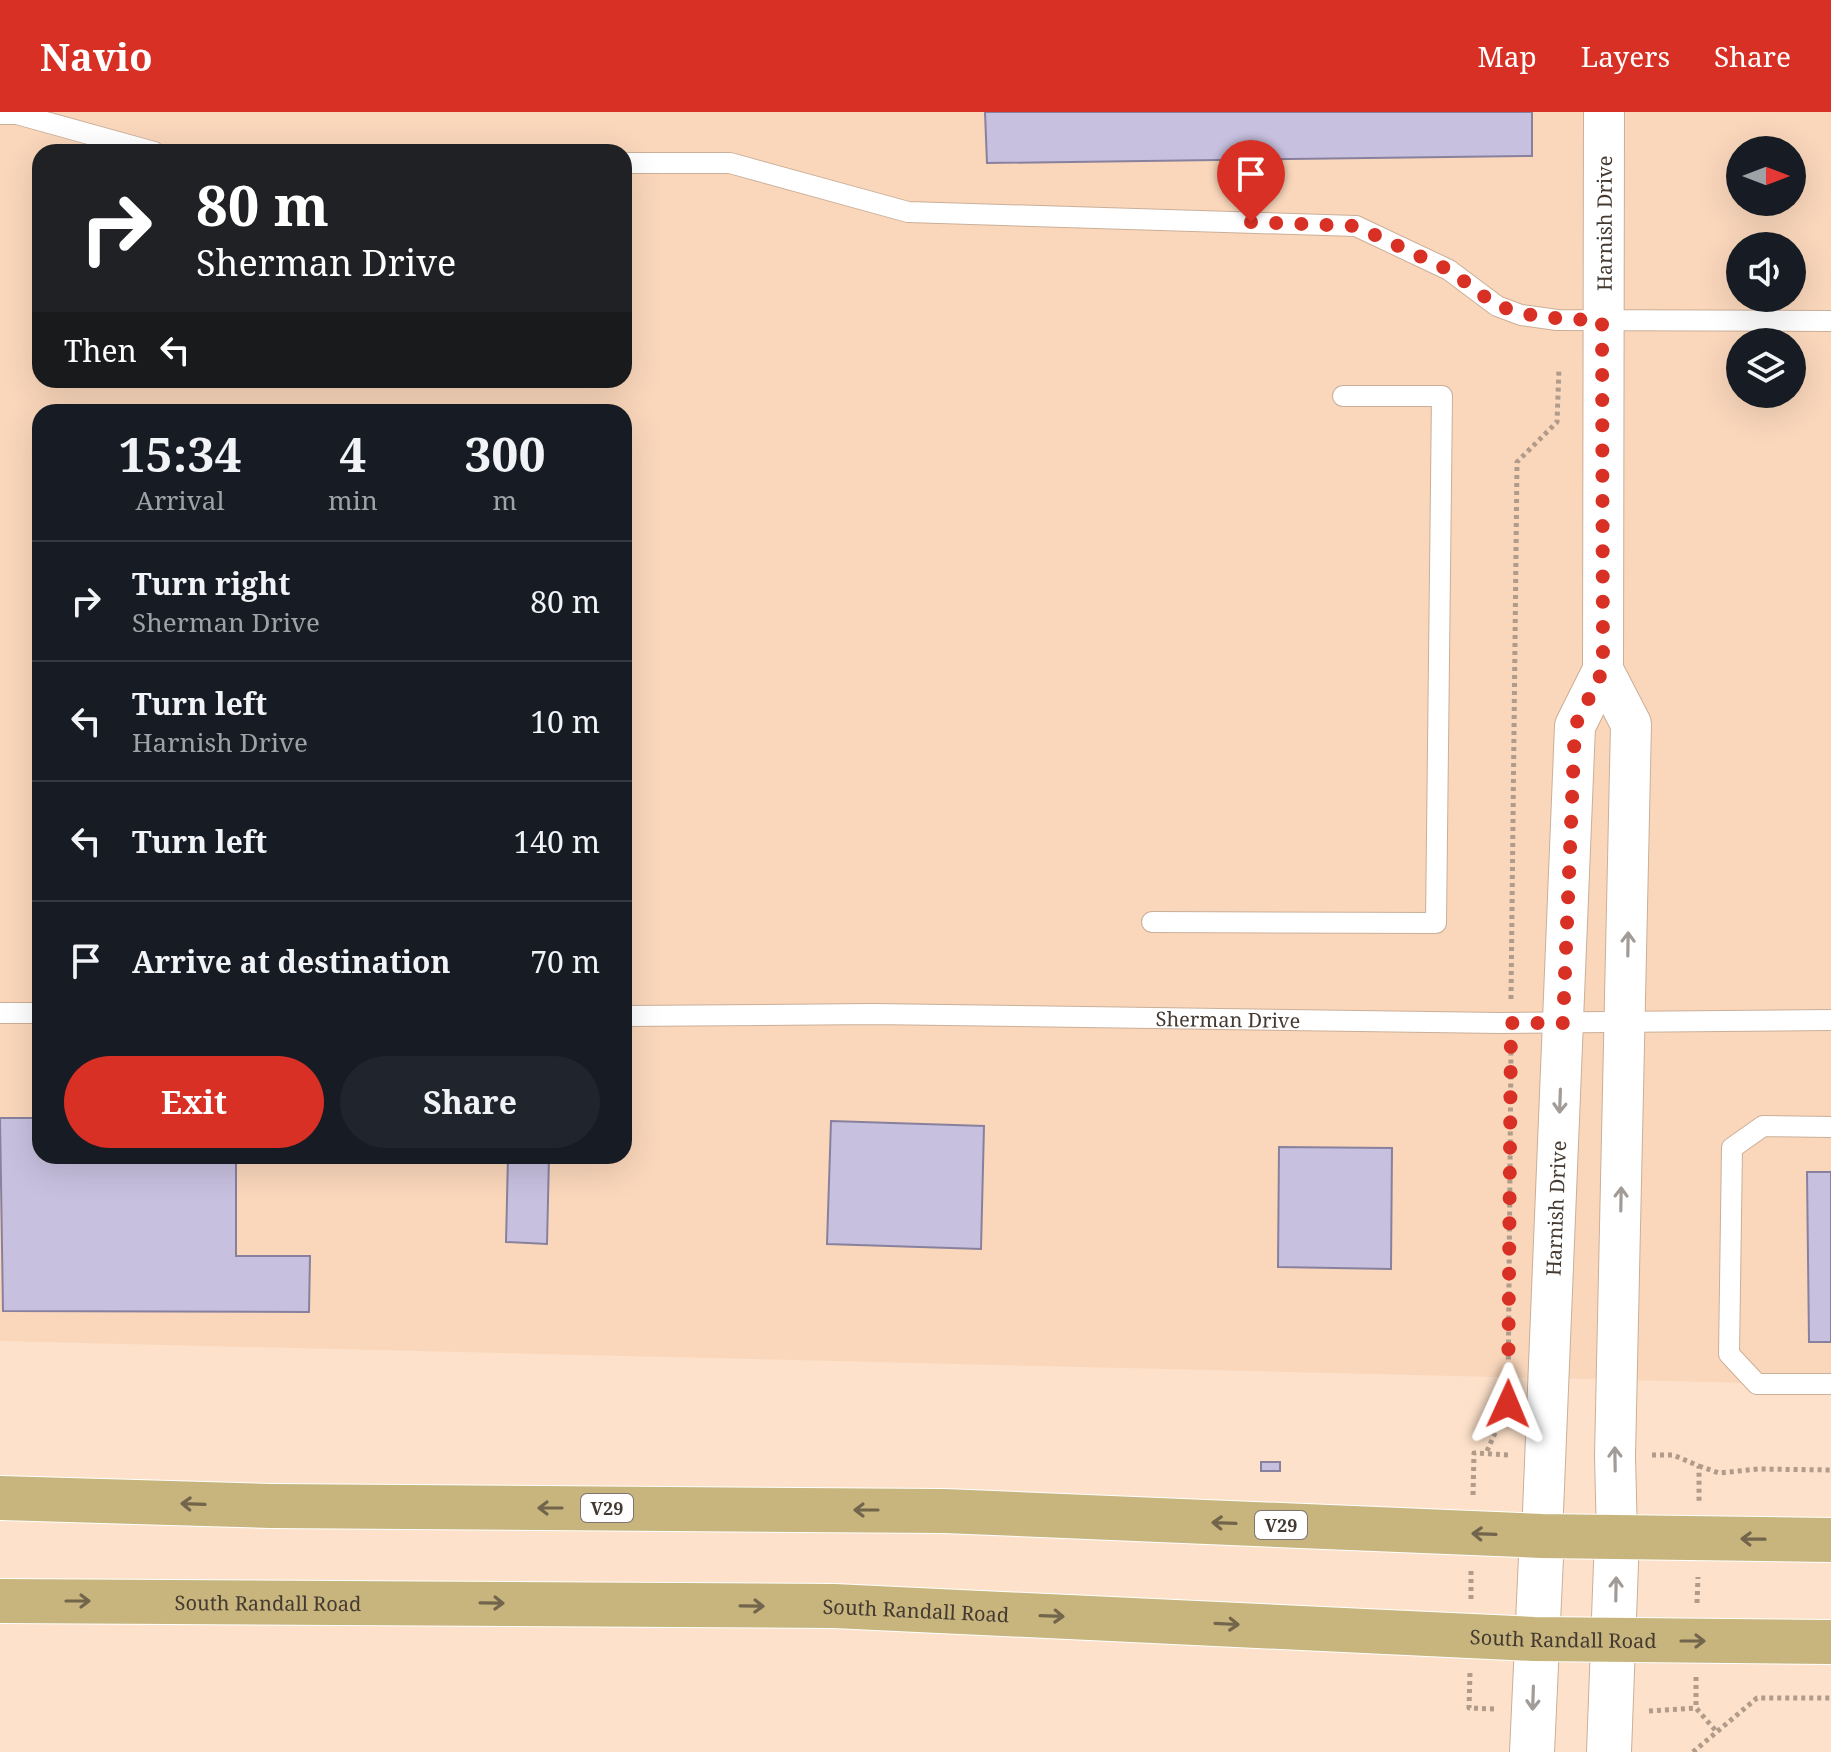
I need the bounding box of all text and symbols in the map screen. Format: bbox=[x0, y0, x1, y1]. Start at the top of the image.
text: Navio bbox=[40, 30, 152, 82]
text: Map bbox=[1478, 37, 1537, 75]
text: Layers bbox=[1581, 37, 1670, 75]
text: Share bbox=[1714, 37, 1791, 75]
north arrow bbox=[1726, 136, 1806, 216]
map controls bbox=[1726, 136, 1806, 408]
pin bbox=[1217, 140, 1285, 222]
icon: arrive bbox=[1229, 152, 1273, 196]
street label: Harnish Drive bbox=[1590, 156, 1617, 291]
text: 80 m bbox=[196, 166, 329, 242]
icon: right bbox=[64, 176, 168, 280]
button: sound bbox=[1726, 232, 1806, 312]
text: Sherman Drive bbox=[196, 238, 456, 287]
icon: left bbox=[153, 328, 197, 372]
button: layers bbox=[1726, 328, 1806, 408]
text: Then bbox=[64, 330, 137, 371]
text: 15:34 bbox=[118, 421, 242, 486]
text: 4 bbox=[339, 421, 366, 486]
text: 300 bbox=[464, 421, 546, 486]
text: Arrival bbox=[136, 482, 224, 518]
text: min bbox=[328, 482, 378, 518]
text: m bbox=[493, 482, 517, 518]
text: Turn right bbox=[132, 563, 290, 604]
icon: right bbox=[64, 579, 108, 623]
text: 80 m bbox=[530, 581, 600, 622]
text: Sherman Drive bbox=[132, 604, 320, 640]
text: Turn left bbox=[132, 683, 267, 724]
icon: left bbox=[64, 699, 108, 743]
text: 10 m bbox=[530, 701, 600, 742]
text: Harnish Drive bbox=[132, 724, 308, 760]
icon: left bbox=[64, 819, 108, 863]
text: Turn left bbox=[132, 821, 267, 862]
text: 140 m bbox=[514, 821, 600, 862]
one-way arrow bbox=[1620, 931, 1636, 958]
icon: arrive bbox=[64, 939, 108, 983]
text: Arrive at destination bbox=[132, 941, 451, 982]
text: 70 m bbox=[530, 941, 600, 982]
street label: Sherman Drive bbox=[1155, 1005, 1300, 1034]
button: Exit bbox=[64, 1056, 324, 1148]
button: Share bbox=[340, 1056, 600, 1148]
one-way arrow bbox=[1553, 1087, 1568, 1114]
street label: Harnish Drive bbox=[1539, 1140, 1572, 1277]
one-way arrow bbox=[1614, 1186, 1629, 1213]
position arrow bbox=[1466, 1362, 1550, 1446]
one-way arrow bbox=[1607, 1446, 1623, 1473]
road number: V29 bbox=[581, 1494, 633, 1522]
one-way arrow bbox=[180, 1496, 207, 1511]
one-way arrow bbox=[537, 1500, 564, 1516]
one-way arrow bbox=[853, 1502, 880, 1518]
road number: V29 bbox=[1255, 1511, 1307, 1539]
one-way arrow bbox=[1211, 1515, 1238, 1530]
one-way arrow bbox=[1471, 1526, 1497, 1541]
one-way arrow bbox=[1740, 1531, 1767, 1547]
one-way arrow bbox=[1609, 1576, 1624, 1603]
street label: South Randall Road bbox=[175, 1589, 361, 1617]
street label: South Randall Road bbox=[823, 1592, 1010, 1628]
one-way arrow bbox=[64, 1594, 91, 1609]
one-way arrow bbox=[478, 1595, 505, 1611]
one-way arrow bbox=[738, 1598, 765, 1614]
one-way arrow bbox=[1038, 1609, 1065, 1624]
one-way arrow bbox=[1213, 1617, 1240, 1632]
street label: South Randall Road bbox=[1469, 1622, 1657, 1654]
one-way arrow bbox=[1679, 1633, 1706, 1649]
one-way arrow bbox=[1525, 1684, 1540, 1711]

